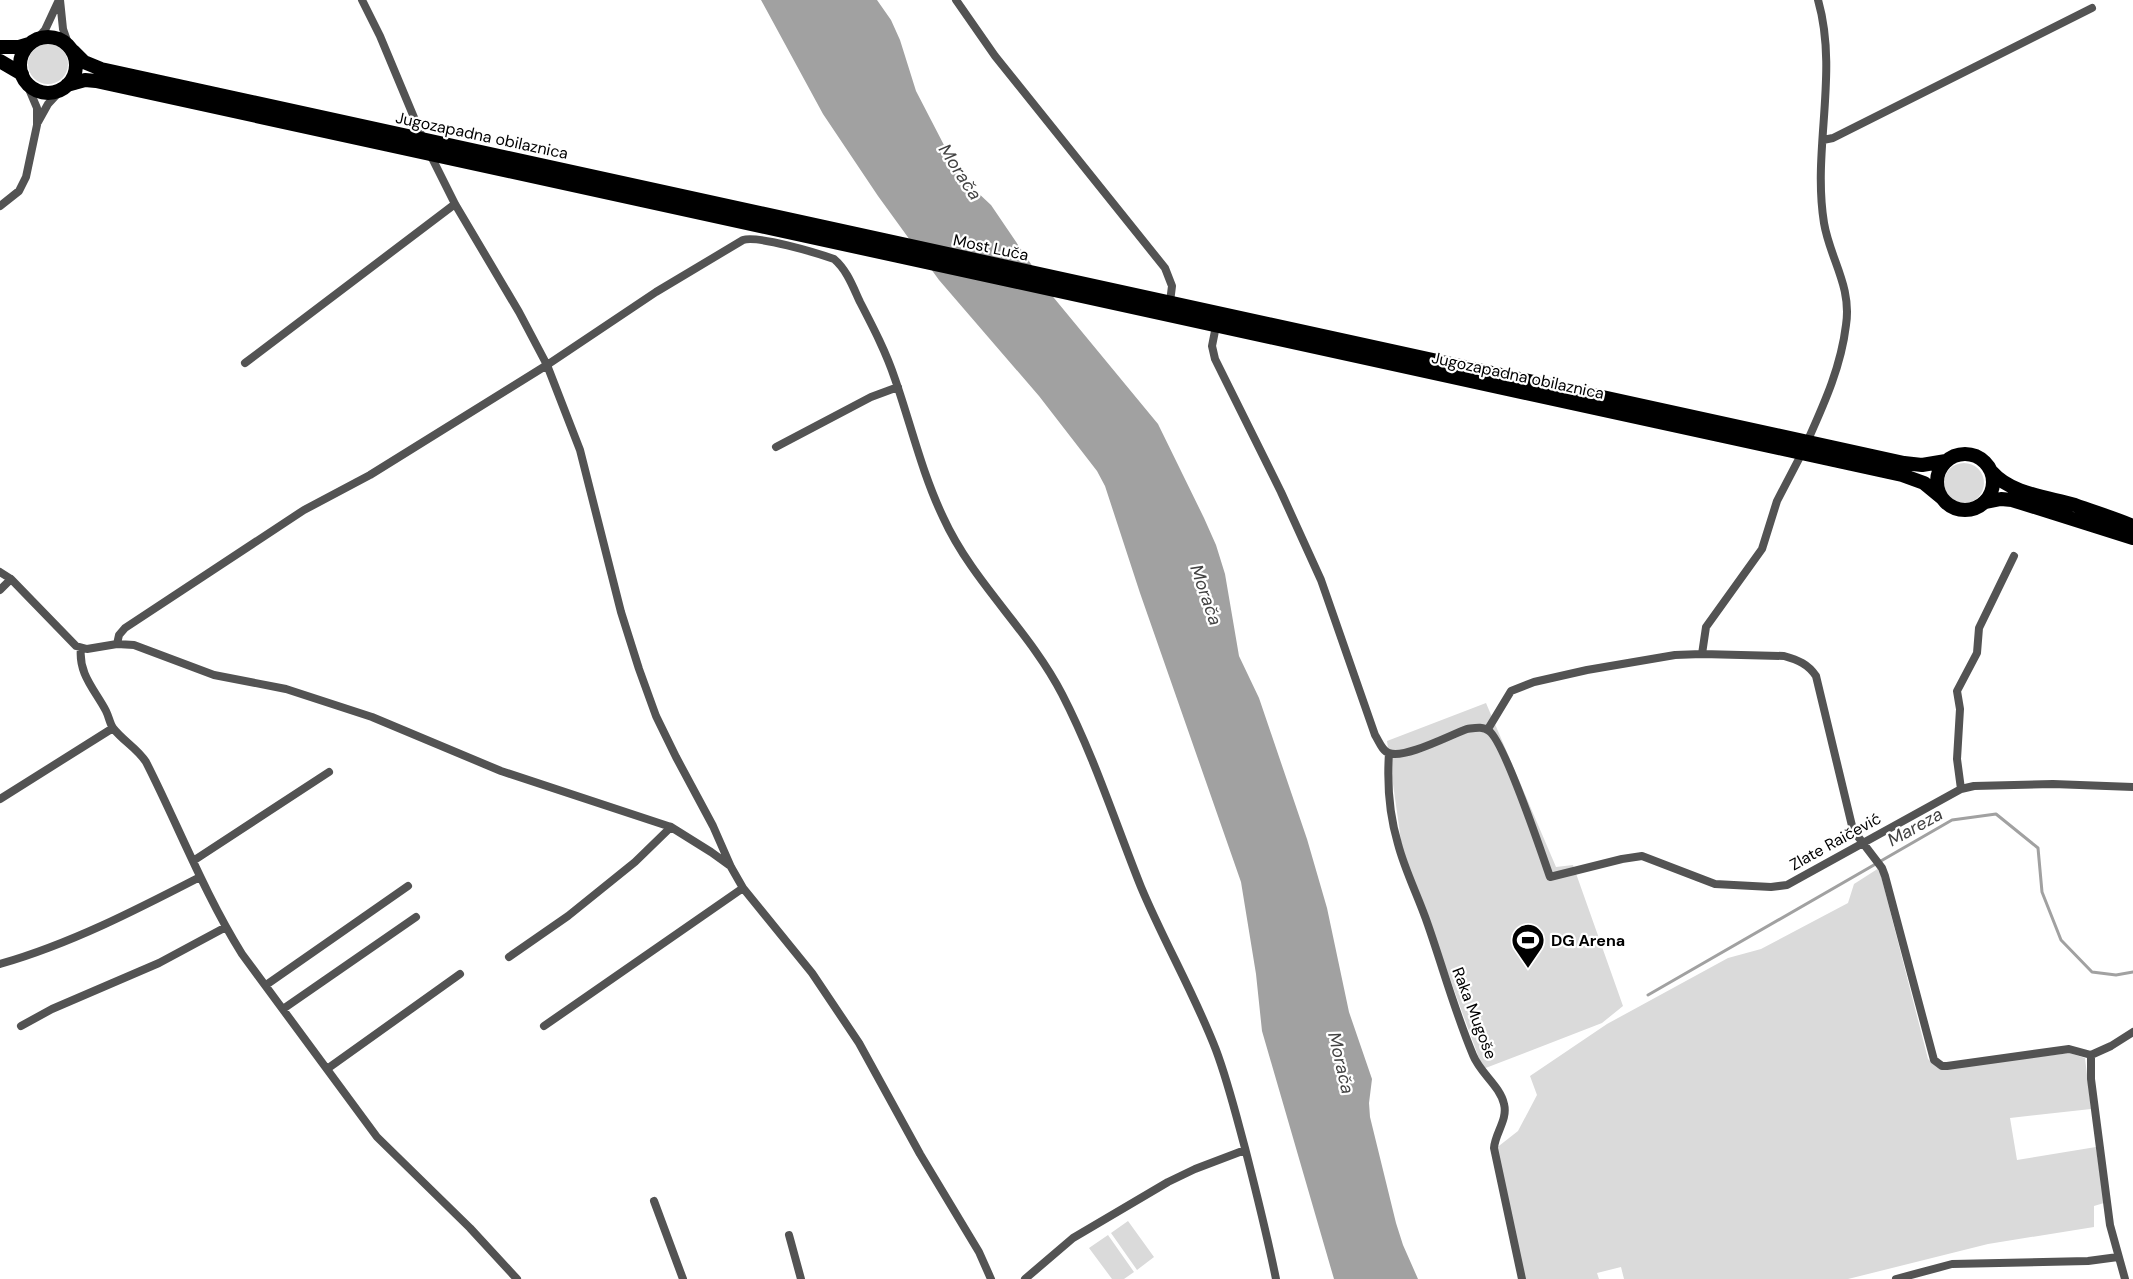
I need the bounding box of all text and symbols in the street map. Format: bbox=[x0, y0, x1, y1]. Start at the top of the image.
street label: Jugozapadna obilaznica bbox=[394, 107, 570, 164]
water label: Morača bbox=[933, 139, 987, 205]
street label: Most Luča bbox=[951, 229, 1031, 266]
street label: Jugozapadna obilaznica bbox=[1430, 347, 1606, 404]
water label: Morača bbox=[1184, 561, 1228, 629]
water label: Mareza bbox=[1883, 802, 1947, 852]
street label: Zlate Raičević bbox=[1786, 808, 1885, 875]
sports icon: DG Arena bbox=[1510, 922, 1546, 969]
place label: DG Arena bbox=[1551, 930, 1625, 951]
street label: Raka Mugoše bbox=[1447, 964, 1502, 1062]
water label: Morača bbox=[1322, 1030, 1360, 1096]

